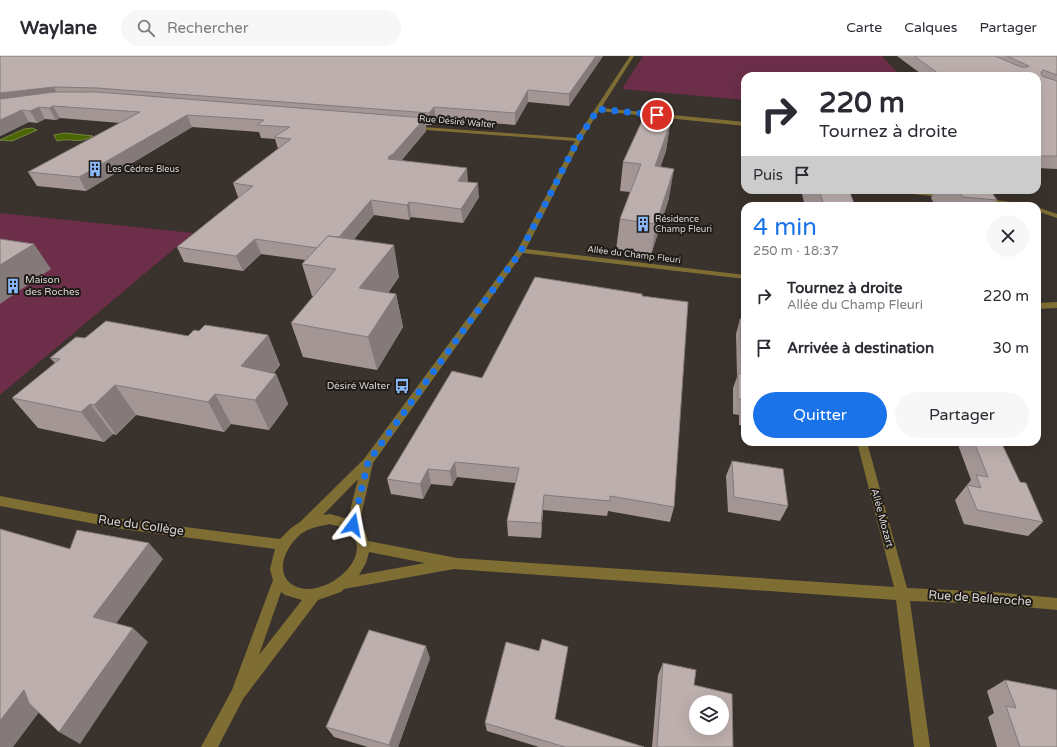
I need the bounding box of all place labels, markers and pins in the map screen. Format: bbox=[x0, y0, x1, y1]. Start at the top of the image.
pin bbox=[640, 98, 674, 132]
building icon: Les Cèdres Bleus bbox=[86, 160, 104, 178]
place label: Les Cèdres Bleus bbox=[107, 164, 179, 175]
place label: Résidence Champ Fleuri bbox=[655, 214, 712, 235]
building icon: Résidence Champ Fleuri bbox=[634, 215, 652, 233]
place label: Maison des Roches bbox=[25, 274, 80, 298]
building icon: Maison des Roches bbox=[4, 277, 22, 295]
bus stop icon: Désiré Walter bbox=[393, 377, 411, 395]
place label: Désiré Walter bbox=[327, 380, 390, 392]

